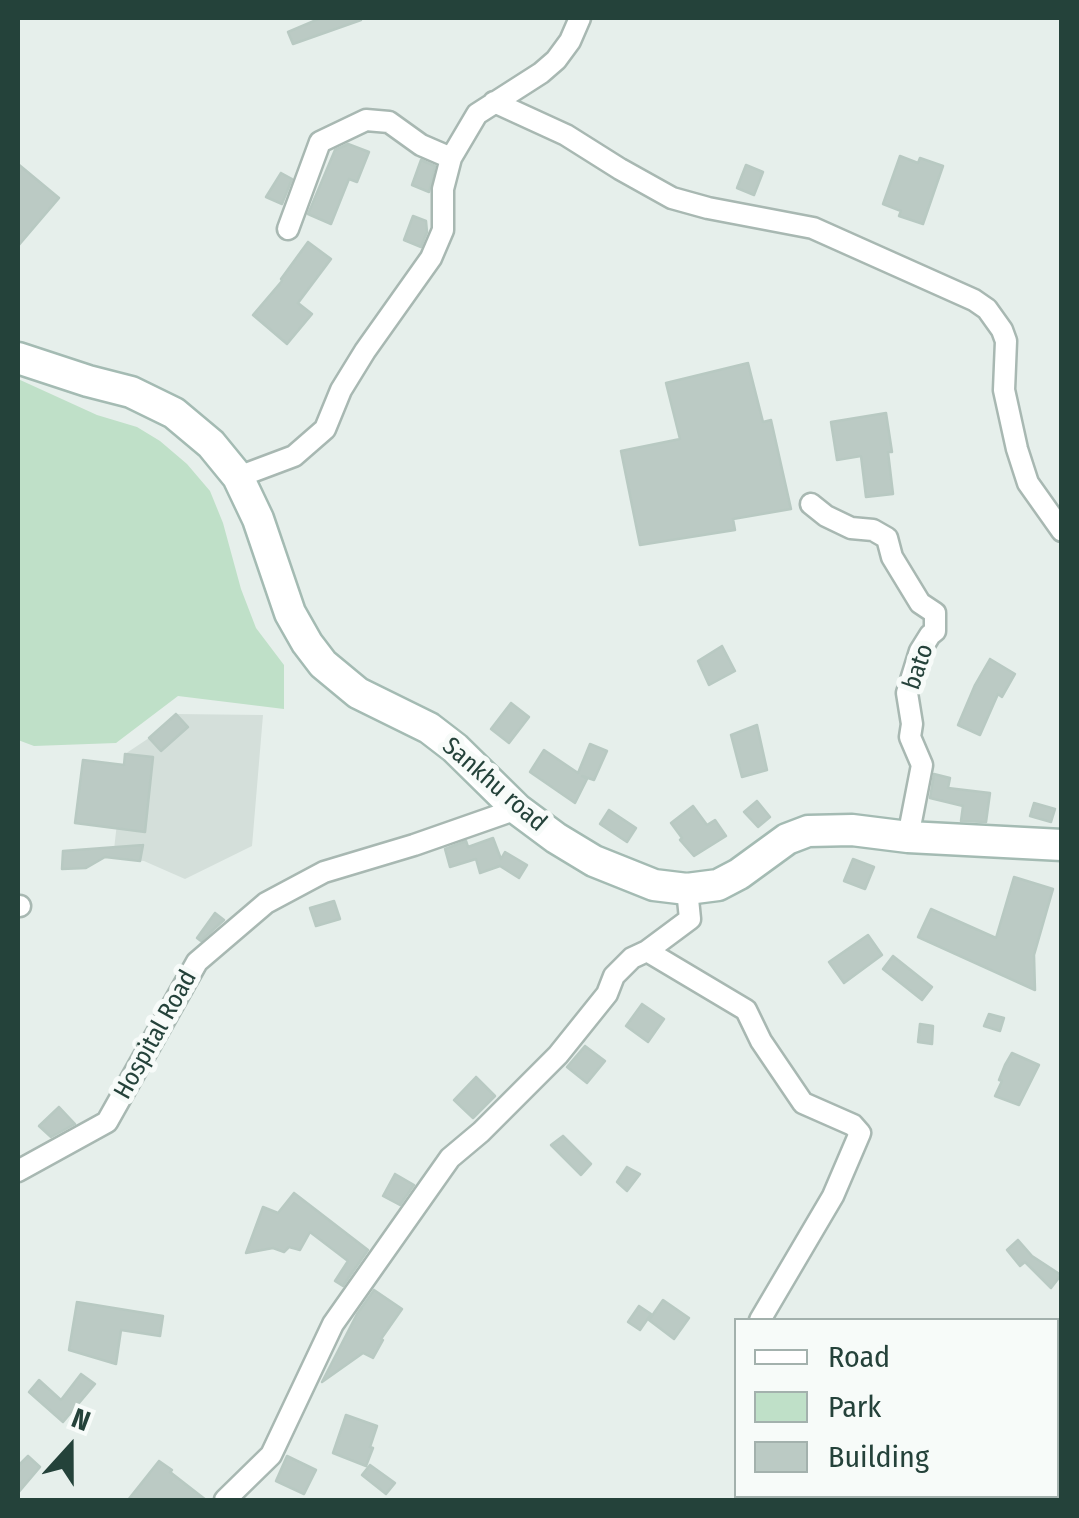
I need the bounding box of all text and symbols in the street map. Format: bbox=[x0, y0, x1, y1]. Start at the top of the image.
street label: bato bbox=[897, 640, 941, 694]
street label: Sankhu road bbox=[436, 732, 552, 838]
street label: Hospital Road bbox=[108, 965, 204, 1105]
legend bbox=[734, 1318, 1059, 1498]
text: Road bbox=[828, 1339, 890, 1375]
text: Park bbox=[828, 1389, 881, 1425]
north arrow bbox=[20, 1398, 120, 1498]
text: N bbox=[67, 1401, 95, 1438]
text: Building bbox=[828, 1439, 929, 1475]

